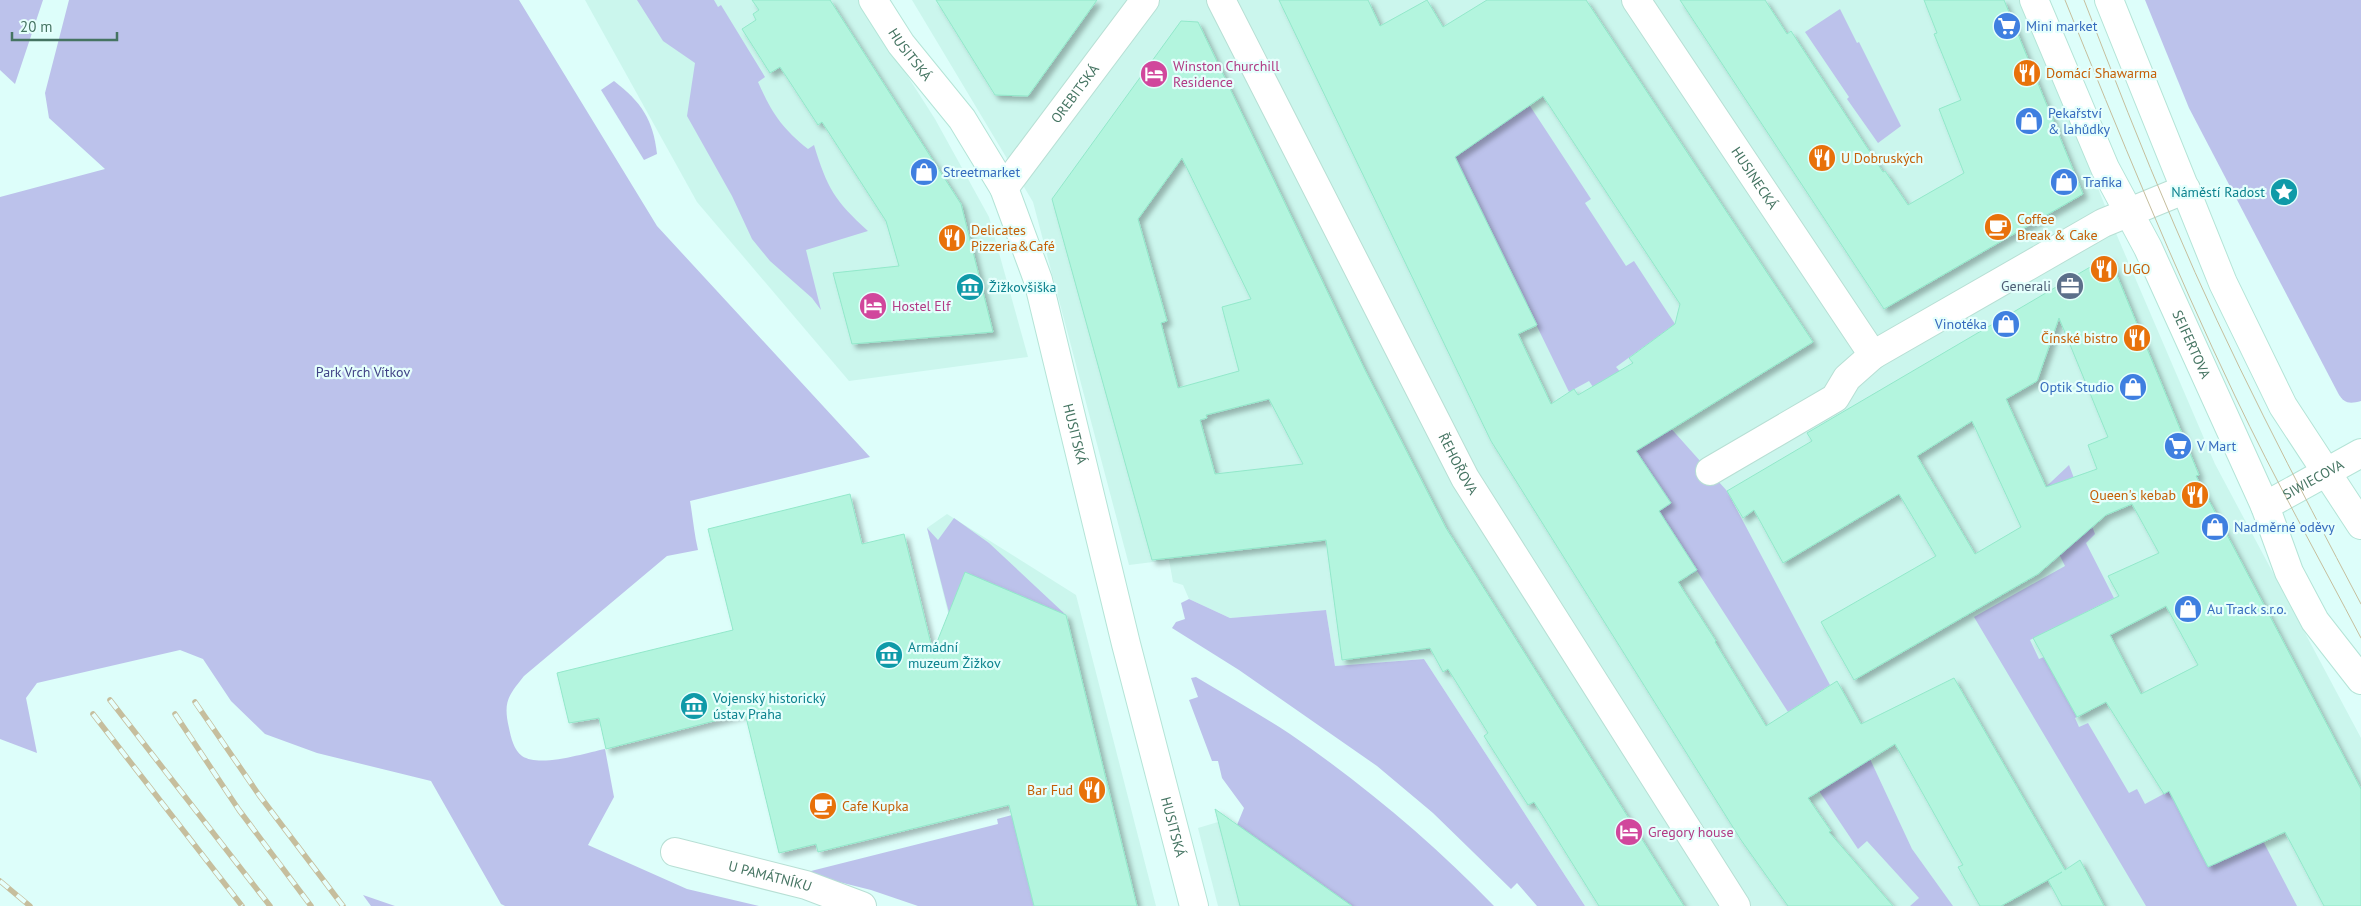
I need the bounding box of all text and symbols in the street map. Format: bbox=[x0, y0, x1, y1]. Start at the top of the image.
scale bar bbox=[12, 10, 118, 42]
supermarket icon: Mini market bbox=[1992, 11, 2022, 41]
text: 20 m bbox=[20, 17, 53, 36]
place label: Mini market bbox=[2026, 17, 2098, 35]
street label: HUSITSKÁ bbox=[884, 25, 937, 85]
place label: Winston Churchill Residence bbox=[1173, 57, 1279, 91]
restaurant icon: Domácí Shawarma bbox=[2012, 58, 2042, 88]
hotel icon: Winston Churchill Residence bbox=[1139, 59, 1169, 89]
street label: OREBITSKÁ bbox=[1047, 60, 1103, 127]
place label: Domácí Shawarma bbox=[2046, 64, 2157, 82]
place label: Pekařství & lahůdky bbox=[2048, 104, 2111, 138]
shop icon: Pekařství & lahůdky bbox=[2014, 106, 2044, 136]
street label: HUSINECKÁ bbox=[1728, 143, 1783, 213]
restaurant icon: U Dobruských bbox=[1807, 143, 1837, 173]
place label: U Dobruských bbox=[1841, 149, 1923, 167]
shop icon: Streetmarket bbox=[909, 157, 939, 187]
place label: Streetmarket bbox=[943, 163, 1020, 181]
shop icon: Trafika bbox=[2049, 167, 2079, 197]
place label: Trafika bbox=[2083, 173, 2122, 191]
place icon: Náměstí Radost bbox=[2269, 177, 2299, 207]
place label: Náměstí Radost bbox=[2171, 183, 2265, 201]
place label: Coffee Break & Cake bbox=[2017, 210, 2098, 244]
cafe icon: Coffee Break & Cake bbox=[1983, 212, 2013, 242]
place label: Delicates Pizzeria&Café bbox=[971, 221, 1055, 255]
restaurant icon: Delicates Pizzeria&Café bbox=[937, 223, 967, 253]
restaurant icon: UGO bbox=[2089, 254, 2119, 284]
place label: UGO bbox=[2123, 260, 2150, 278]
office icon: Generali bbox=[2055, 271, 2085, 301]
museum icon: Žižkovšiška bbox=[955, 272, 985, 302]
place label: Generali bbox=[2001, 277, 2051, 295]
place label: Žižkovšiška bbox=[989, 278, 1057, 296]
hotel icon: Hostel Elf bbox=[858, 291, 888, 321]
place label: Hostel Elf bbox=[892, 297, 951, 315]
street label: SEIFERTOVA bbox=[2168, 307, 2215, 382]
shop icon: Vinotéka bbox=[1991, 309, 2021, 339]
place label: Vinotéka bbox=[1934, 315, 1987, 333]
restaurant icon: Čínské bistro bbox=[2122, 323, 2152, 353]
place label: Čínské bistro bbox=[2041, 329, 2118, 347]
park label: Park Vrch Vítkov bbox=[316, 363, 410, 381]
shop icon: Optik Studio bbox=[2118, 372, 2148, 402]
place label: Optik Studio bbox=[2040, 378, 2114, 396]
street label: HUSITSKÁ bbox=[1059, 402, 1091, 467]
street label: ŘEHOŘOVA bbox=[1435, 430, 1483, 499]
supermarket icon: V Mart bbox=[2163, 431, 2193, 461]
place label: V Mart bbox=[2196, 437, 2236, 455]
street label: SIWIECOVA bbox=[2279, 455, 2348, 504]
restaurant icon: Queen's kebab bbox=[2180, 480, 2210, 510]
place label: Queen's kebab bbox=[2090, 486, 2176, 504]
shop icon: Nadměrné oděvy bbox=[2200, 512, 2230, 542]
place label: Nadměrné oděvy bbox=[2234, 518, 2335, 536]
shop icon: Au Track s.r.o. bbox=[2173, 594, 2203, 624]
place label: Au Track s.r.o. bbox=[2207, 600, 2287, 618]
place label: Armádní muzeum Žižkov bbox=[908, 638, 1001, 672]
museum icon: Armádní muzeum Žižkov bbox=[874, 640, 904, 670]
place label: Vojenský historický ústav Praha bbox=[712, 689, 826, 723]
museum icon: Vojenský historický ústav Praha bbox=[679, 691, 709, 721]
restaurant icon: Bar Fud bbox=[1077, 775, 1107, 805]
place label: Bar Fud bbox=[1027, 781, 1073, 799]
cafe icon: Cafe Kupka bbox=[808, 791, 838, 821]
street label: HUSITSKÁ bbox=[1157, 795, 1190, 860]
place label: Cafe Kupka bbox=[842, 797, 909, 815]
hotel icon: Gregory house bbox=[1614, 817, 1644, 847]
place label: Gregory house bbox=[1648, 823, 1734, 841]
street label: U PAMÁTNÍKU bbox=[726, 857, 814, 895]

